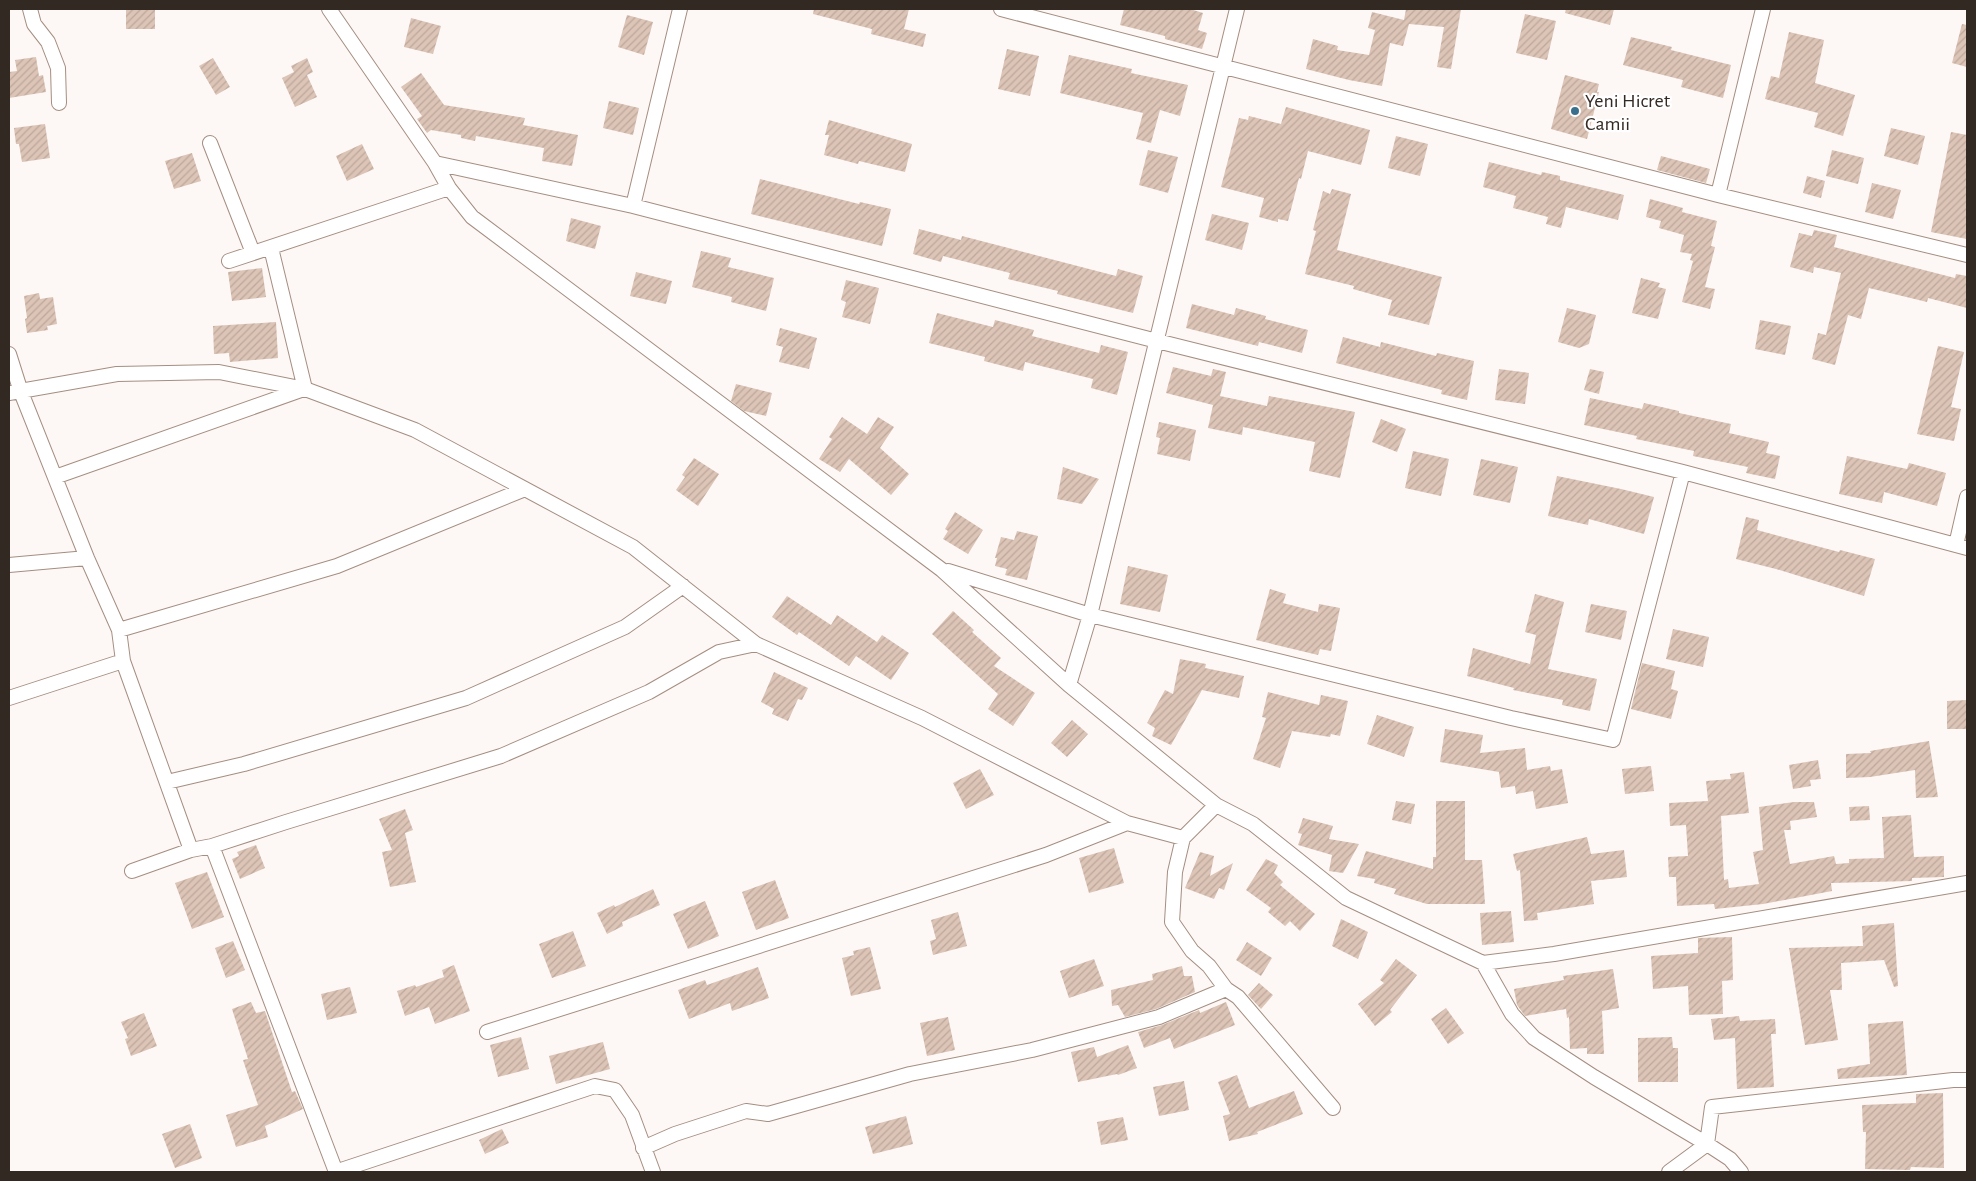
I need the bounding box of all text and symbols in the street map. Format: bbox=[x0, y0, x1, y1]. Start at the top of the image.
place label: Yeni Hicret Camii bbox=[1585, 91, 1671, 134]
marker: Yeni Hicret Camii bbox=[1569, 105, 1581, 117]

